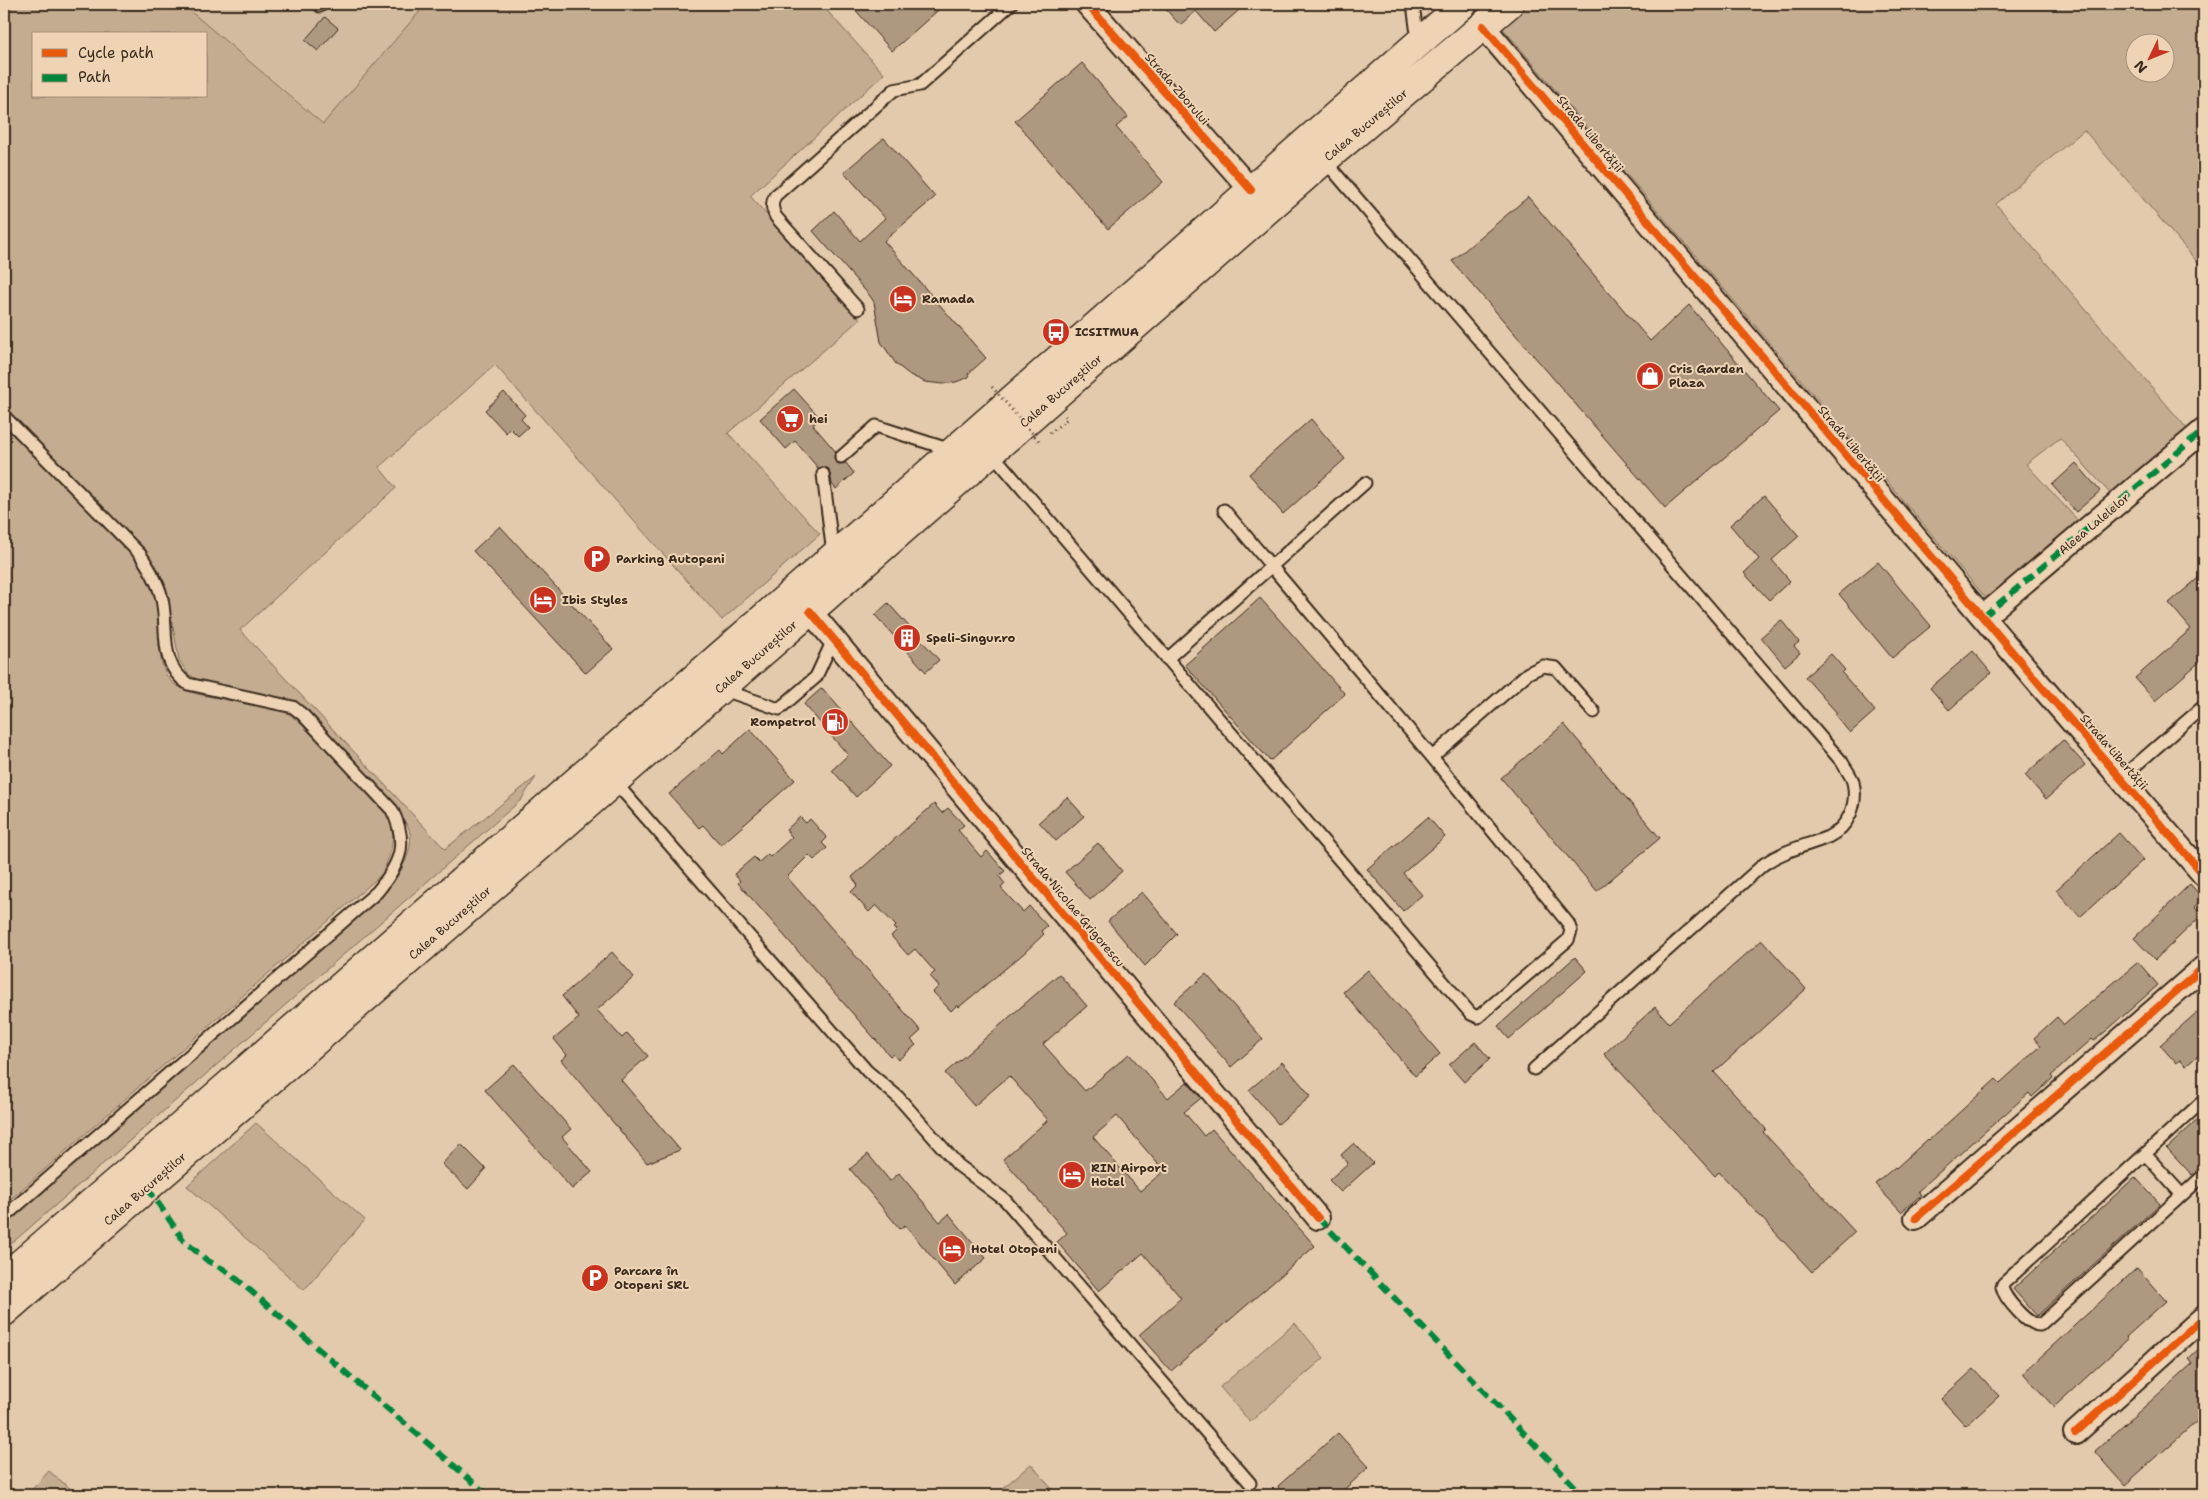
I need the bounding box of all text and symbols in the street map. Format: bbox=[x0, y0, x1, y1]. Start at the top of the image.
legend bbox=[32, 32, 208, 98]
north arrow bbox=[2126, 32, 2176, 82]
text: Cycle path bbox=[78, 43, 154, 63]
street label: Strada Zborului bbox=[1141, 50, 1213, 128]
text: N bbox=[2130, 57, 2151, 77]
text: Path bbox=[78, 67, 111, 87]
street label: Calea Bucureștilor bbox=[1321, 85, 1411, 165]
street label: Strada Libertății bbox=[1553, 92, 1627, 176]
hotel icon: Ramada bbox=[888, 284, 918, 314]
place label: Ramada bbox=[922, 291, 975, 307]
bus stop icon: ICSITMUA bbox=[1041, 317, 1071, 347]
place label: ICSITMUA bbox=[1075, 324, 1139, 340]
street label: Calea Bucureștilor bbox=[1016, 350, 1106, 431]
shop icon: Cris Garden Plaza bbox=[1635, 361, 1665, 391]
place label: Cris Garden Plaza bbox=[1669, 361, 1744, 391]
street label: Strada Libertății bbox=[1814, 402, 1888, 486]
supermarket icon: hei bbox=[775, 404, 805, 434]
place label: hei bbox=[809, 411, 828, 427]
street label: Aleea Lalelelor bbox=[2055, 490, 2133, 558]
parking icon: Parking Autopeni bbox=[582, 544, 612, 574]
place label: Parking Autopeni bbox=[616, 551, 725, 567]
hotel icon: Ibis Styles bbox=[528, 585, 558, 615]
place label: Ibis Styles bbox=[562, 592, 628, 608]
street label: Calea Bucureștilor bbox=[711, 616, 801, 697]
building icon: Speli-Singur.ro bbox=[892, 623, 922, 653]
place label: Speli-Singur.ro bbox=[926, 630, 1016, 646]
fuel station icon: Rompetrol bbox=[820, 707, 850, 737]
street label: Strada Libertății bbox=[2077, 711, 2151, 793]
place label: Rompetrol bbox=[750, 714, 816, 730]
street label: Strada Nicolae Grigorescu bbox=[1018, 844, 1128, 971]
street label: Calea Bucureștilor bbox=[405, 882, 495, 963]
street label: Calea Bucureștilor bbox=[100, 1148, 190, 1229]
hotel icon: RIN Airport Hotel bbox=[1057, 1160, 1087, 1190]
place label: RIN Airport Hotel bbox=[1091, 1160, 1167, 1190]
hotel icon: Hotel Otopeni bbox=[937, 1234, 967, 1264]
place label: Hotel Otopeni bbox=[971, 1241, 1057, 1257]
parking icon: Parcare în Otopeni SRL bbox=[580, 1263, 610, 1293]
place label: Parcare în Otopeni SRL bbox=[614, 1263, 689, 1293]

